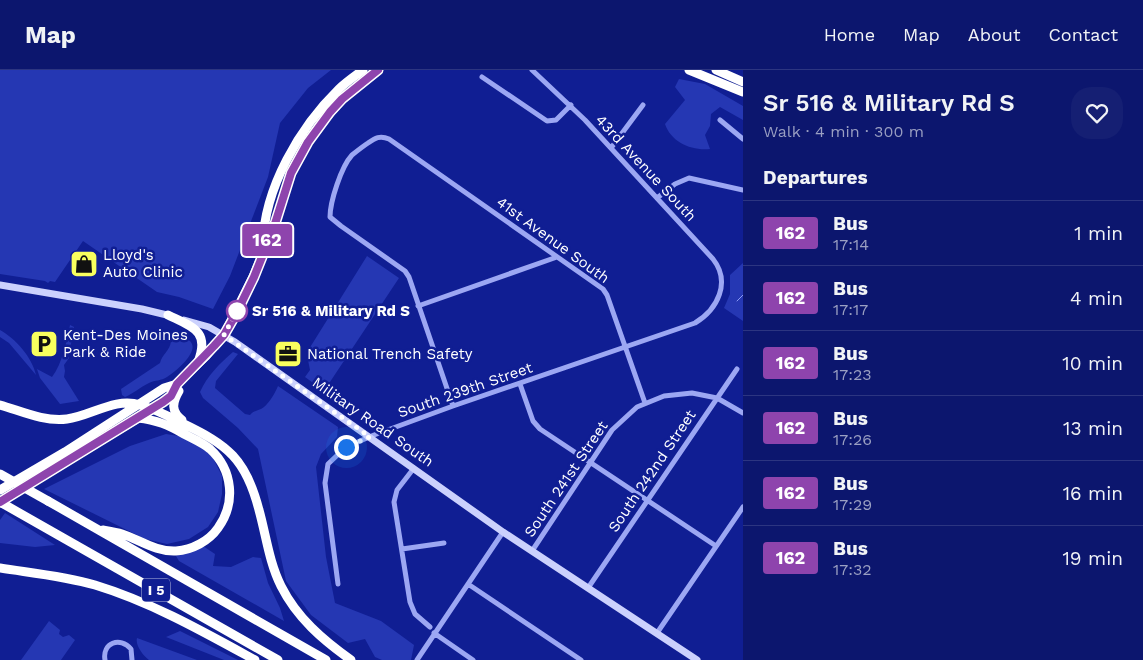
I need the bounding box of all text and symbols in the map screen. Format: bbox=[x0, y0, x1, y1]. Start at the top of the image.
text: Map bbox=[25, 21, 76, 49]
text: Home bbox=[824, 24, 875, 45]
text: Map bbox=[903, 24, 940, 45]
text: About bbox=[968, 24, 1020, 45]
text: Contact bbox=[1048, 24, 1118, 45]
button: heart bbox=[1071, 87, 1123, 139]
text: Sr 516 & Military Rd S bbox=[763, 89, 1015, 117]
street label: 43rd Avenue South bbox=[592, 111, 700, 225]
text: Walk · 4 min · 300 m bbox=[763, 122, 924, 141]
text: Departures bbox=[763, 166, 868, 189]
street label: 41st Avenue South bbox=[493, 193, 613, 287]
text: Bus bbox=[833, 212, 868, 235]
text: 162 bbox=[776, 222, 805, 243]
text: 1 min bbox=[1074, 222, 1123, 245]
line badge: 162 bbox=[238, 224, 296, 256]
text: 162 bbox=[252, 229, 282, 250]
text: 17:14 bbox=[833, 235, 869, 254]
place label: Lloyd's Auto Clinic bbox=[103, 246, 183, 281]
shop icon: Lloyd's Auto Clinic bbox=[69, 249, 99, 279]
text: Bus bbox=[833, 277, 868, 300]
text: 162 bbox=[776, 287, 805, 308]
text: 4 min bbox=[1070, 287, 1123, 310]
marker: Sr 516 & Military Rd S bbox=[226, 300, 248, 322]
text: 17:17 bbox=[833, 300, 868, 319]
place label: Sr 516 & Military Rd S bbox=[252, 302, 410, 320]
place label: Kent-Des Moines Park & Ride bbox=[63, 326, 188, 361]
parking icon: Kent-Des Moines Park & Ride bbox=[29, 329, 59, 359]
office icon: National Trench Safety bbox=[273, 339, 303, 369]
text: Bus bbox=[833, 342, 868, 365]
place label: National Trench Safety bbox=[307, 345, 473, 363]
text: 162 bbox=[776, 352, 805, 373]
text: 10 min bbox=[1062, 352, 1123, 375]
street label: South 239th Street bbox=[395, 358, 535, 421]
text: 17:23 bbox=[833, 365, 872, 384]
street label: Military Road South bbox=[309, 373, 437, 471]
street label: South 242nd Street bbox=[604, 406, 700, 536]
text: Bus bbox=[833, 407, 868, 430]
street label: South 241st Street bbox=[520, 417, 612, 540]
text: 162 bbox=[776, 417, 805, 438]
text: 13 min bbox=[1063, 417, 1123, 440]
text: 17:26 bbox=[833, 430, 872, 449]
your location bbox=[334, 435, 359, 460]
text: Bus bbox=[833, 472, 868, 495]
text: 162 bbox=[776, 482, 805, 503]
text: 16 min bbox=[1063, 482, 1123, 505]
text: 17:29 bbox=[833, 495, 872, 514]
text: Bus bbox=[833, 537, 868, 560]
text: 162 bbox=[776, 547, 805, 568]
text: 19 min bbox=[1062, 547, 1123, 570]
text: 17:32 bbox=[833, 560, 872, 579]
road number: I 5 bbox=[142, 578, 170, 602]

